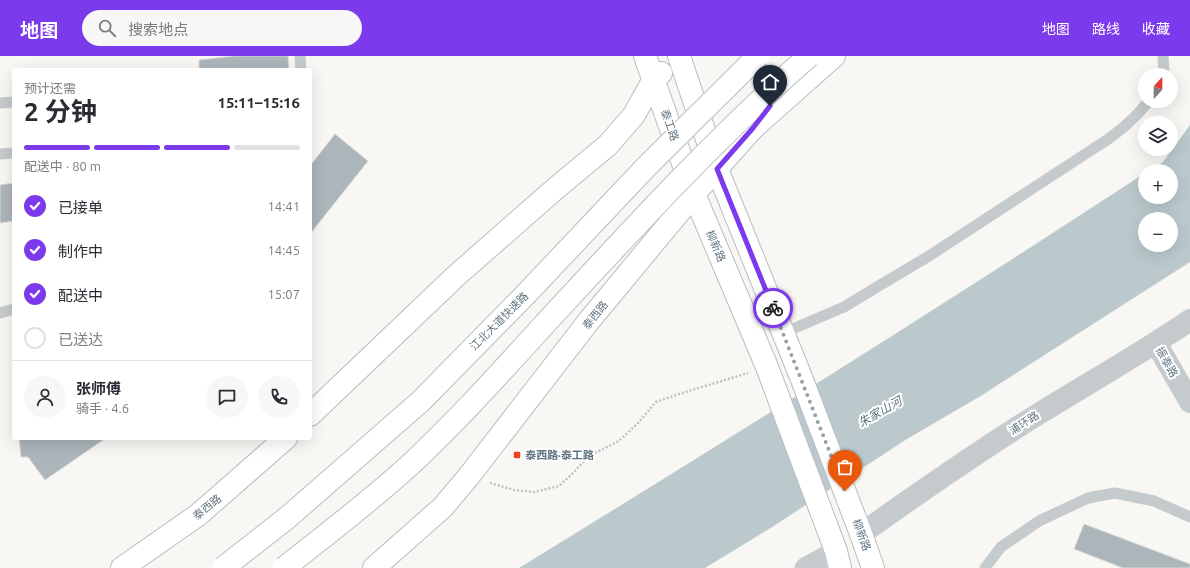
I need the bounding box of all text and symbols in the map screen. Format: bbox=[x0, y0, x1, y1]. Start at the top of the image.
search box bbox=[82, 10, 362, 46]
icon: search bbox=[96, 17, 118, 39]
text: 地图 bbox=[20, 19, 58, 41]
text: 搜索地点 bbox=[128, 21, 188, 38]
text: 地图 bbox=[1042, 21, 1070, 37]
text: 路线 bbox=[1092, 21, 1120, 37]
text: 收藏 bbox=[1142, 21, 1170, 37]
pin bbox=[753, 65, 787, 106]
north arrow bbox=[1138, 68, 1178, 108]
map controls bbox=[1138, 68, 1178, 252]
icon: home bbox=[759, 71, 781, 93]
text: 预计还需 bbox=[24, 81, 76, 95]
text: 15:11–15:16 bbox=[217, 94, 300, 111]
text: 2 分钟 bbox=[24, 97, 97, 126]
street label: 泰工路 bbox=[659, 107, 681, 143]
button: layers bbox=[1138, 116, 1178, 156]
text: 配送中 · 80 m bbox=[24, 159, 101, 173]
button: + bbox=[1138, 164, 1178, 204]
icon: check bbox=[24, 195, 46, 217]
text: 已接单 bbox=[58, 199, 103, 216]
text: 14:41 bbox=[267, 199, 300, 213]
button: − bbox=[1138, 212, 1178, 252]
street label: 柳新路 bbox=[704, 228, 728, 264]
icon: check bbox=[24, 239, 46, 261]
text: 制作中 bbox=[58, 243, 103, 260]
text: 14:45 bbox=[267, 243, 300, 257]
icon: check bbox=[24, 283, 46, 305]
text: 配送中 bbox=[58, 287, 103, 304]
text: 15:07 bbox=[267, 287, 300, 301]
courier bbox=[753, 288, 793, 328]
street label: 江北大道快速路 bbox=[468, 290, 530, 352]
icon: bike bbox=[762, 297, 784, 319]
street label: 泰西路 bbox=[580, 298, 610, 332]
text: 已送达 bbox=[58, 331, 103, 348]
street label: 振泰路 bbox=[1154, 345, 1180, 379]
button: person bbox=[24, 376, 66, 418]
button: chat bbox=[206, 376, 248, 418]
button: phone bbox=[258, 376, 300, 418]
text: 张师傅 bbox=[76, 380, 121, 397]
water label: 朱家山河 bbox=[856, 393, 906, 429]
text: 骑手 · 4.6 bbox=[76, 401, 129, 415]
street label: 浦环路 bbox=[1007, 409, 1041, 437]
place label: 泰西路·泰工路 bbox=[525, 449, 595, 461]
marker: 泰西路·泰工路 bbox=[512, 450, 522, 460]
pin bbox=[828, 450, 862, 491]
icon: bag bbox=[834, 456, 856, 478]
street label: 泰西路 bbox=[190, 492, 224, 522]
street label: 柳新路 bbox=[851, 517, 873, 553]

